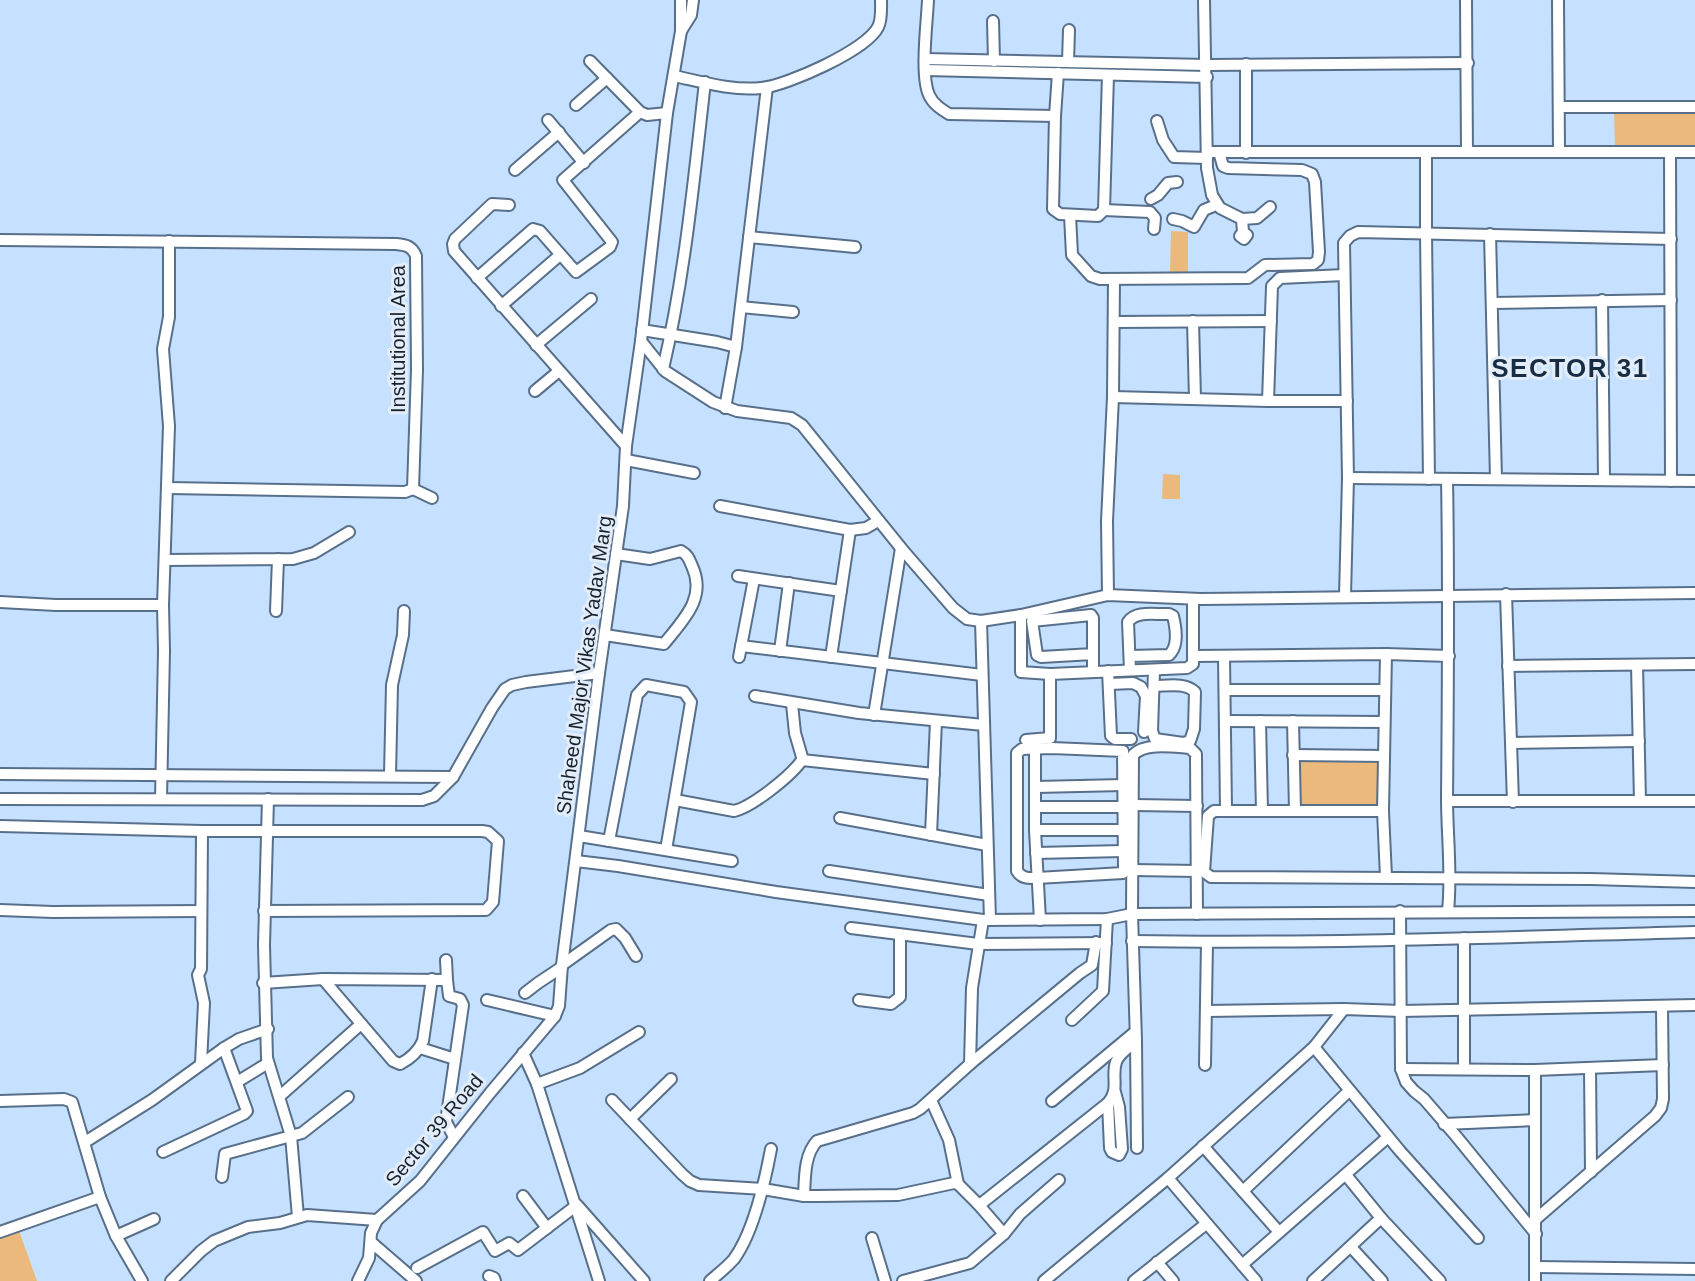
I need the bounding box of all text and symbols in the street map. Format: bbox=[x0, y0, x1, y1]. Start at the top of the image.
street label: Institutional Area bbox=[387, 264, 409, 413]
district label: SECTOR 31 bbox=[1491, 353, 1649, 383]
street label: Shaheed Major Vikas Yadav Marg bbox=[552, 514, 616, 816]
street label: Sector 39 Road bbox=[381, 1070, 487, 1190]

